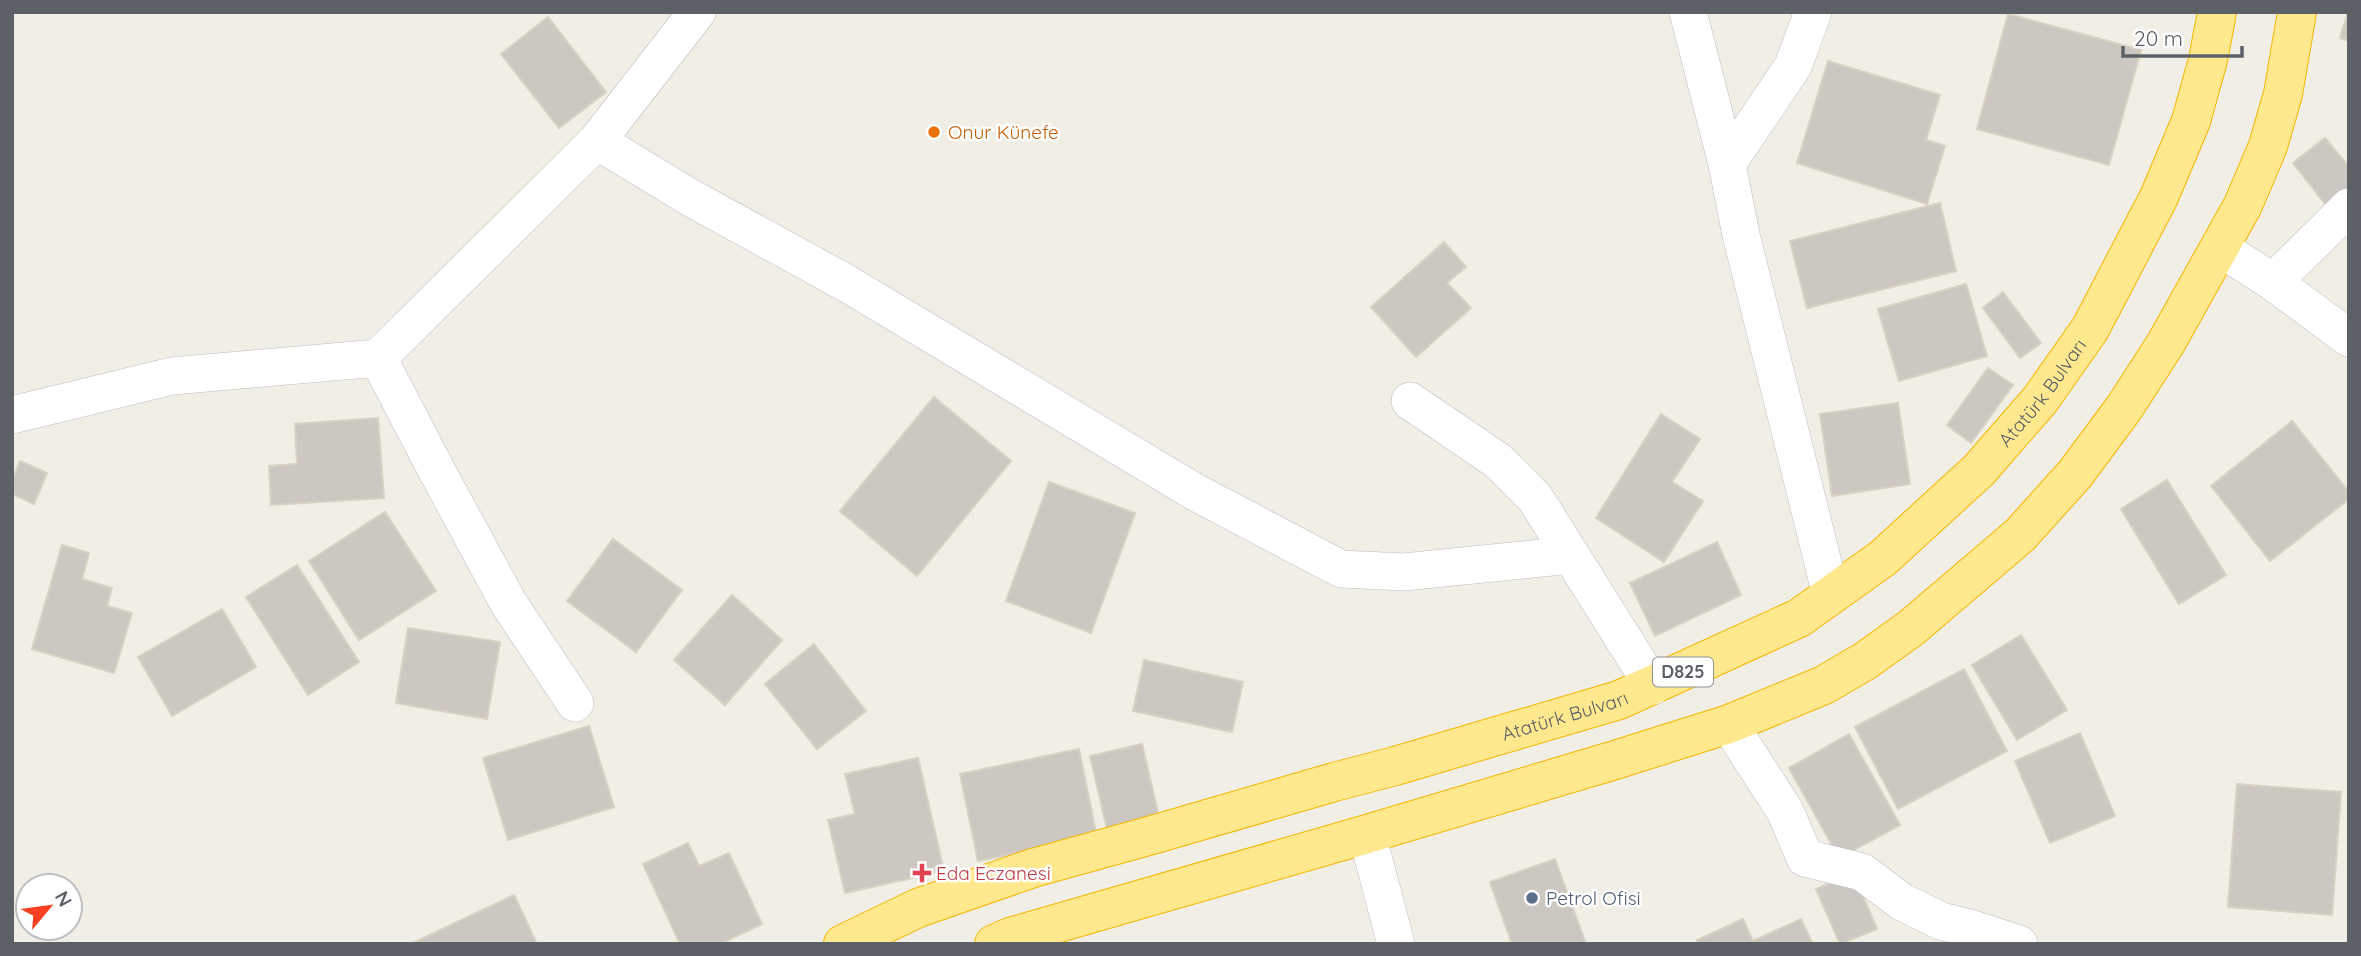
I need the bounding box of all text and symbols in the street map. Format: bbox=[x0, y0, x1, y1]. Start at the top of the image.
scale bar bbox=[2123, 14, 2242, 58]
text: 20 m bbox=[2134, 25, 2183, 51]
place label: Onur Künefe bbox=[948, 120, 1059, 144]
marker: Onur Künefe bbox=[926, 124, 942, 140]
street label: Atatürk Bulvarı bbox=[1993, 334, 2091, 451]
road number: D825 bbox=[1653, 658, 1713, 686]
street label: Atatürk Bulvarı bbox=[1499, 686, 1632, 746]
place label: Eda Eczanesi bbox=[936, 861, 1051, 885]
marker: Eda Eczanesi bbox=[914, 865, 930, 881]
north arrow bbox=[14, 872, 84, 942]
place label: Petrol Ofisi bbox=[1546, 886, 1641, 910]
text: N bbox=[50, 887, 78, 911]
marker: Petrol Ofisi bbox=[1524, 890, 1540, 906]

